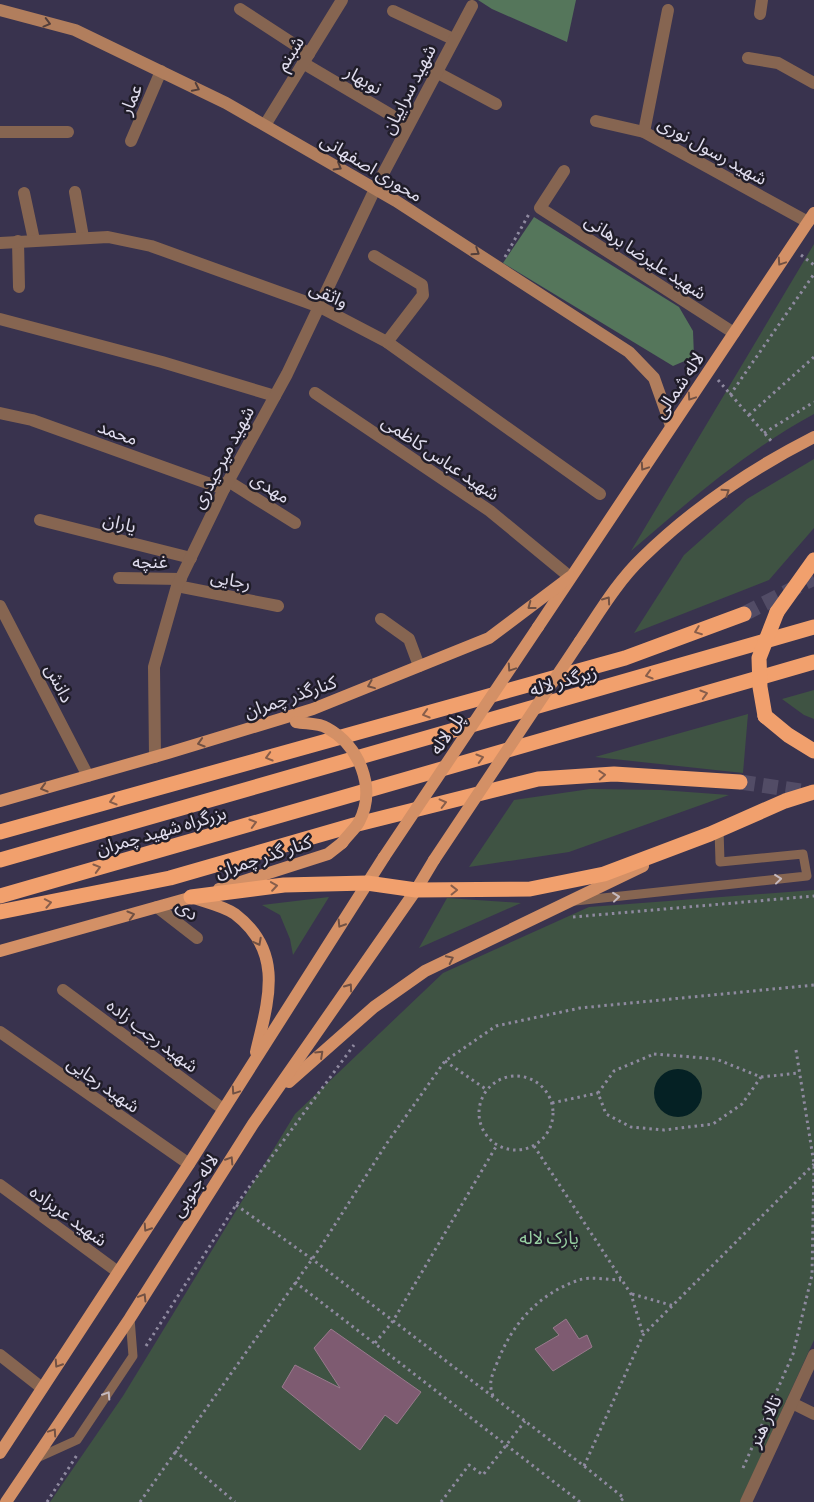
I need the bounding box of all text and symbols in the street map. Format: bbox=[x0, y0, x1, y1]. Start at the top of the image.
one-way arrow bbox=[43, 17, 52, 28]
street label: شبنم bbox=[270, 32, 311, 76]
street label: شهید سراییان bbox=[376, 40, 441, 138]
street label: نوبهار bbox=[340, 59, 386, 99]
street label: عمار bbox=[113, 80, 147, 119]
one-way arrow bbox=[190, 82, 199, 92]
street label: شهید رسول نوری bbox=[654, 111, 771, 190]
street label: محوری اصفهانی bbox=[317, 128, 427, 207]
one-way arrow bbox=[332, 161, 341, 171]
street label: شهید علیرضا برهانی bbox=[581, 208, 711, 304]
one-way arrow bbox=[470, 246, 479, 255]
one-way arrow bbox=[778, 256, 787, 266]
street label: واثقی bbox=[306, 276, 352, 313]
street label: لاله شمالی bbox=[648, 348, 709, 423]
one-way arrow bbox=[688, 391, 697, 401]
street label: شهید میرحیدری bbox=[186, 402, 259, 512]
street label: شهید عباس کاظمی bbox=[377, 410, 504, 505]
street label: محمد bbox=[95, 415, 141, 449]
one-way arrow bbox=[641, 461, 650, 471]
street label: مهدی bbox=[247, 467, 295, 508]
one-way arrow bbox=[721, 488, 730, 498]
street label: یاران bbox=[101, 507, 139, 538]
street label: غنچه bbox=[132, 550, 168, 573]
street label: رجایی bbox=[209, 564, 253, 595]
one-way arrow bbox=[601, 597, 610, 606]
one-way arrow bbox=[527, 600, 537, 609]
one-way arrow bbox=[695, 625, 703, 635]
street label: دانش bbox=[40, 660, 79, 707]
street label: زیرگذر لاله bbox=[527, 660, 599, 701]
one-way arrow bbox=[507, 663, 517, 672]
one-way arrow bbox=[646, 669, 654, 679]
street label: کنارگذر چمران bbox=[241, 670, 340, 723]
one-way arrow bbox=[367, 679, 376, 690]
one-way arrow bbox=[699, 689, 708, 700]
one-way arrow bbox=[422, 708, 431, 718]
street label: پل لاله bbox=[424, 708, 469, 759]
one-way arrow bbox=[197, 738, 205, 748]
one-way arrow bbox=[266, 752, 274, 762]
one-way arrow bbox=[476, 754, 484, 764]
one-way arrow bbox=[598, 770, 606, 781]
one-way arrow bbox=[40, 782, 49, 793]
one-way arrow bbox=[109, 795, 117, 806]
one-way arrow bbox=[438, 798, 447, 809]
street label: بزرگراه شهید چمران bbox=[93, 801, 229, 860]
one-way arrow bbox=[249, 819, 257, 829]
street label: کنار گذر چمران bbox=[212, 830, 315, 883]
one-way arrow bbox=[93, 864, 101, 874]
one-way arrow bbox=[774, 874, 782, 885]
one-way arrow bbox=[271, 881, 279, 892]
one-way arrow bbox=[450, 885, 458, 895]
one-way arrow bbox=[612, 892, 620, 903]
street label: دی bbox=[172, 894, 204, 925]
one-way arrow bbox=[43, 898, 52, 908]
one-way arrow bbox=[127, 910, 136, 921]
one-way arrow bbox=[337, 919, 347, 928]
one-way arrow bbox=[252, 937, 262, 946]
one-way arrow bbox=[445, 954, 454, 965]
one-way arrow bbox=[343, 983, 352, 993]
street label: شهید رجب زاده bbox=[102, 993, 203, 1077]
street label: شهید رجایی bbox=[63, 1051, 144, 1118]
one-way arrow bbox=[314, 1051, 323, 1060]
one-way arrow bbox=[232, 1085, 241, 1095]
street label: لاله جنوبی bbox=[166, 1149, 223, 1221]
one-way arrow bbox=[224, 1157, 234, 1166]
street label: شهید عربزاده bbox=[25, 1180, 112, 1251]
one-way arrow bbox=[144, 1222, 153, 1231]
park label: پارک لاله bbox=[519, 1226, 579, 1249]
one-way arrow bbox=[137, 1294, 146, 1303]
one-way arrow bbox=[55, 1358, 64, 1367]
one-way arrow bbox=[101, 1391, 110, 1401]
street label: تالار هنر bbox=[742, 1392, 786, 1452]
one-way arrow bbox=[47, 1429, 56, 1438]

